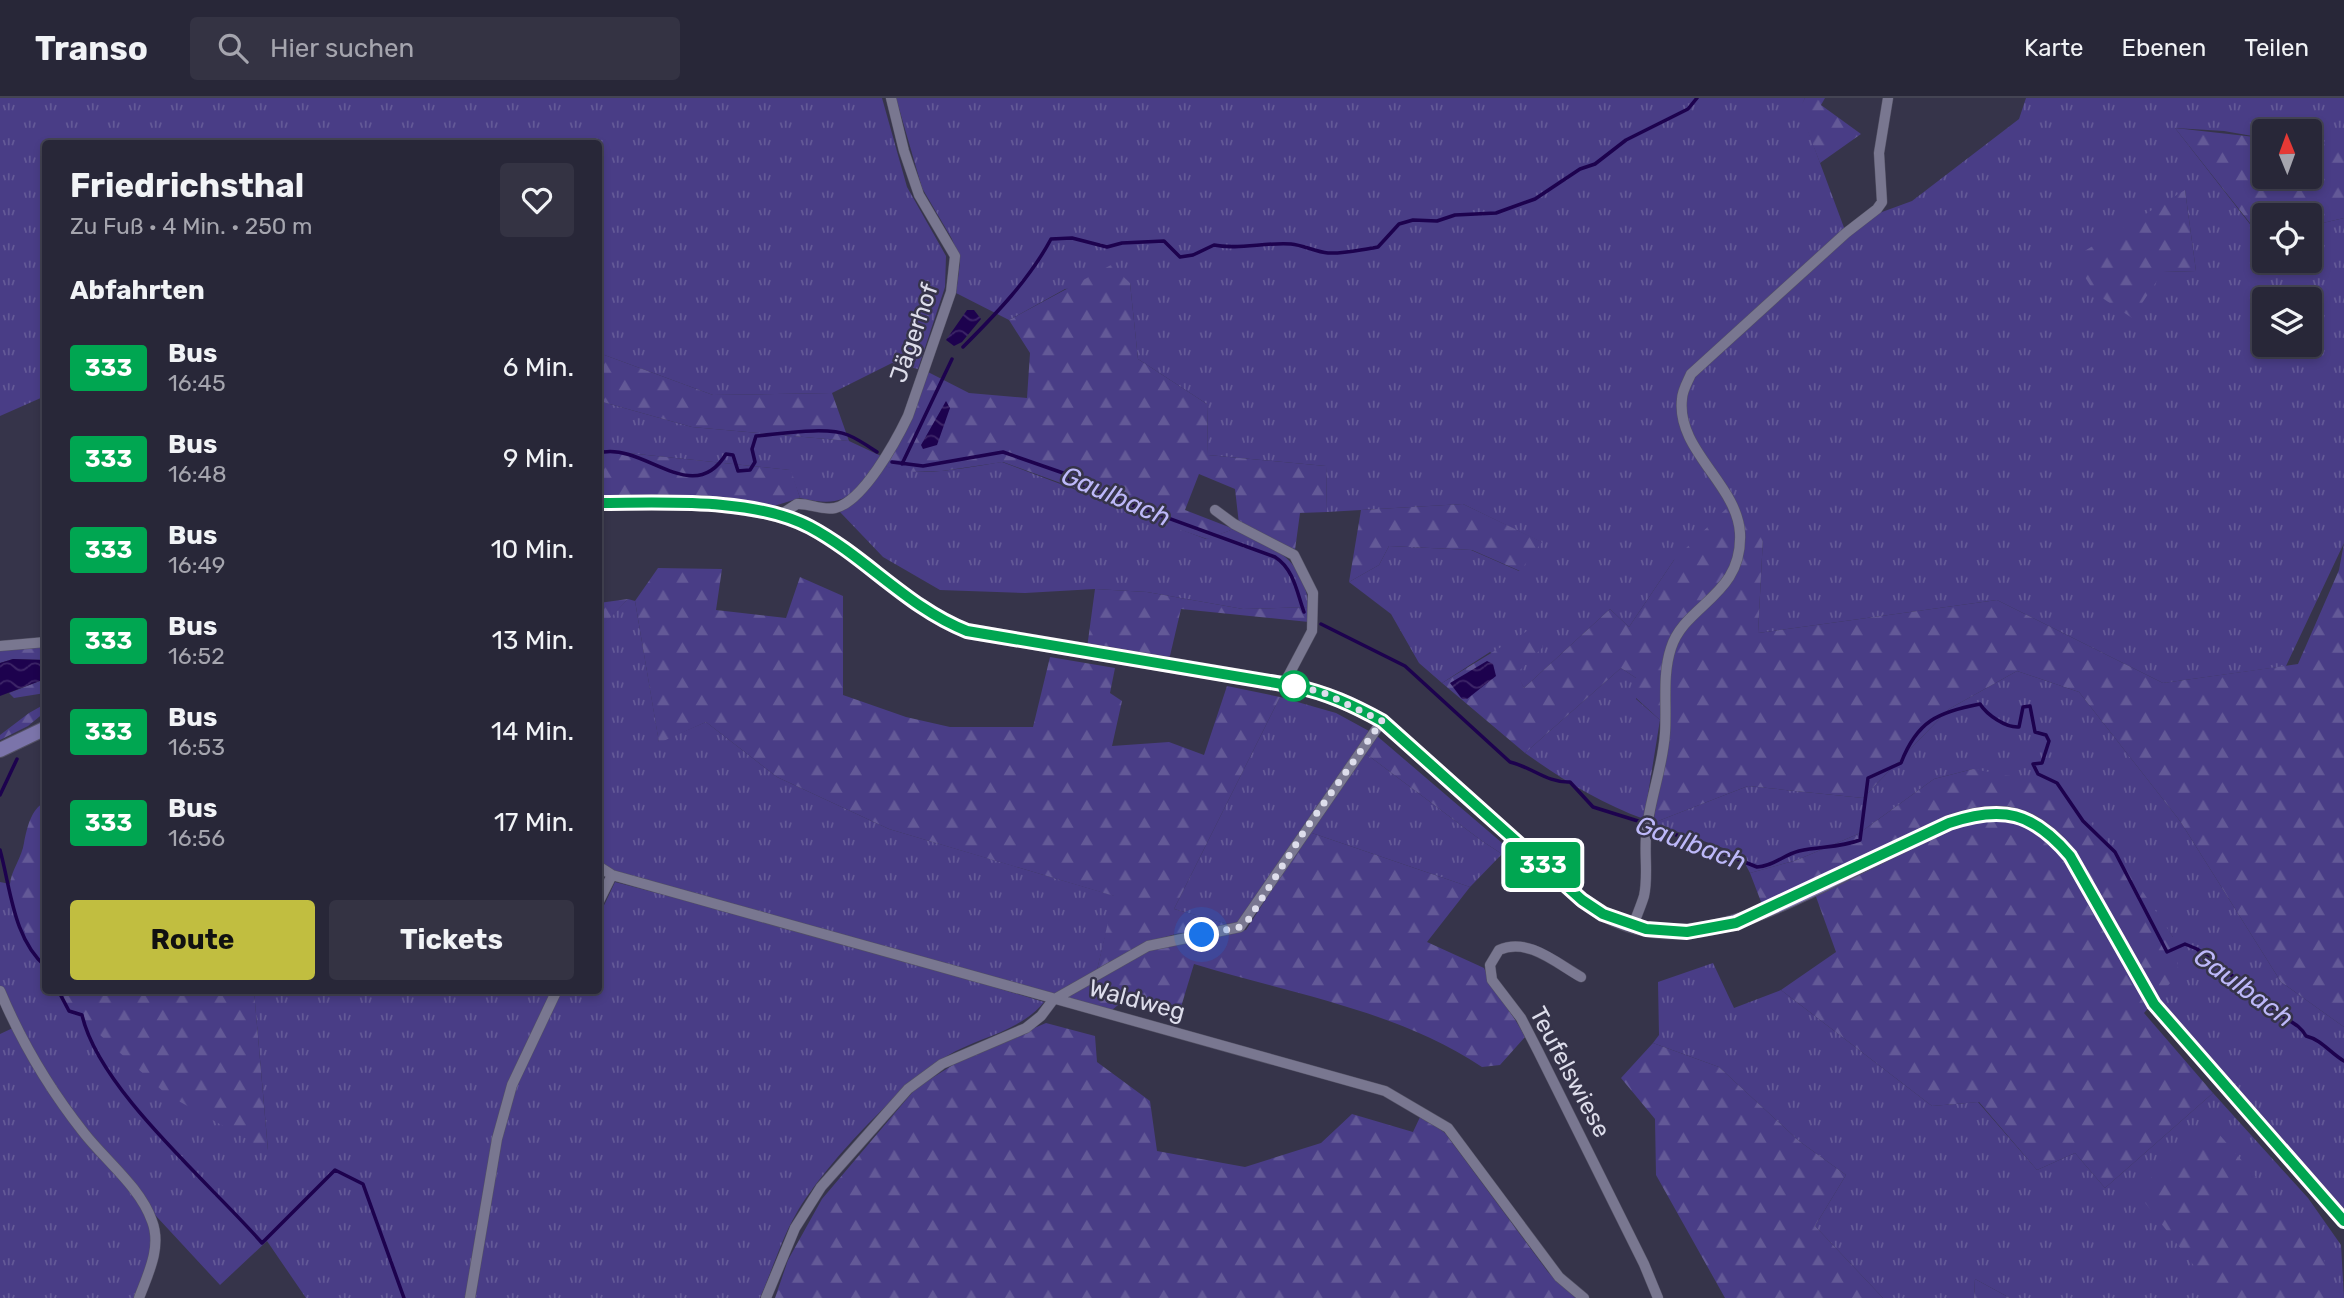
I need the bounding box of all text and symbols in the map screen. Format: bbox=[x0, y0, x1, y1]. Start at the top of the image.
search box bbox=[190, 17, 680, 80]
text: Transo bbox=[35, 29, 148, 68]
icon: search bbox=[214, 29, 252, 67]
text: Hier suchen bbox=[270, 33, 414, 64]
text: Karte bbox=[2024, 34, 2084, 62]
text: Ebenen bbox=[2122, 34, 2206, 62]
text: Teilen bbox=[2244, 34, 2309, 62]
north arrow bbox=[2252, 119, 2322, 189]
map controls bbox=[2252, 119, 2322, 357]
button: heart bbox=[500, 163, 574, 237]
text: Friedrichsthal bbox=[70, 166, 304, 205]
button: locate bbox=[2252, 203, 2322, 273]
text: Zu Fuß · 4 Min. · 250 m bbox=[70, 212, 313, 240]
text: Abfahrten bbox=[70, 275, 205, 306]
street label: Jägerhof bbox=[884, 279, 944, 386]
button: layers bbox=[2252, 287, 2322, 357]
text: Bus bbox=[168, 338, 217, 369]
text: 6 Min. bbox=[503, 352, 574, 383]
text: 333 bbox=[85, 354, 132, 382]
text: 16:45 bbox=[168, 369, 226, 397]
text: Bus bbox=[168, 429, 217, 460]
text: 9 Min. bbox=[503, 443, 574, 474]
text: 333 bbox=[85, 445, 132, 473]
text: 16:48 bbox=[168, 460, 227, 488]
water label: Gaulbach bbox=[1056, 460, 1175, 533]
text: Bus bbox=[168, 520, 217, 551]
text: 10 Min. bbox=[491, 534, 574, 565]
text: 333 bbox=[85, 536, 132, 564]
text: 16:49 bbox=[168, 551, 225, 579]
text: Bus bbox=[168, 611, 217, 642]
text: 13 Min. bbox=[492, 625, 574, 656]
text: 333 bbox=[85, 627, 132, 655]
text: 16:52 bbox=[168, 642, 225, 670]
unlabelled marker bbox=[1279, 671, 1309, 701]
text: Bus bbox=[168, 702, 217, 733]
text: 14 Min. bbox=[491, 716, 574, 747]
text: 333 bbox=[85, 718, 132, 746]
text: 16:53 bbox=[168, 733, 225, 761]
text: Bus bbox=[168, 793, 217, 824]
text: 17 Min. bbox=[494, 807, 574, 838]
text: 333 bbox=[85, 809, 132, 837]
water label: Gaulbach bbox=[1631, 809, 1751, 878]
text: 16:56 bbox=[168, 824, 225, 852]
line badge: 333 bbox=[1503, 842, 1583, 888]
text: 333 bbox=[1519, 851, 1567, 879]
button: Route bbox=[70, 900, 315, 980]
button: Tickets bbox=[329, 900, 574, 980]
your location bbox=[1184, 917, 1219, 952]
water label: Gaulbach bbox=[2188, 941, 2300, 1034]
street label: Waldweg bbox=[1086, 974, 1188, 1026]
street label: Teufelswiese bbox=[1524, 1002, 1616, 1142]

